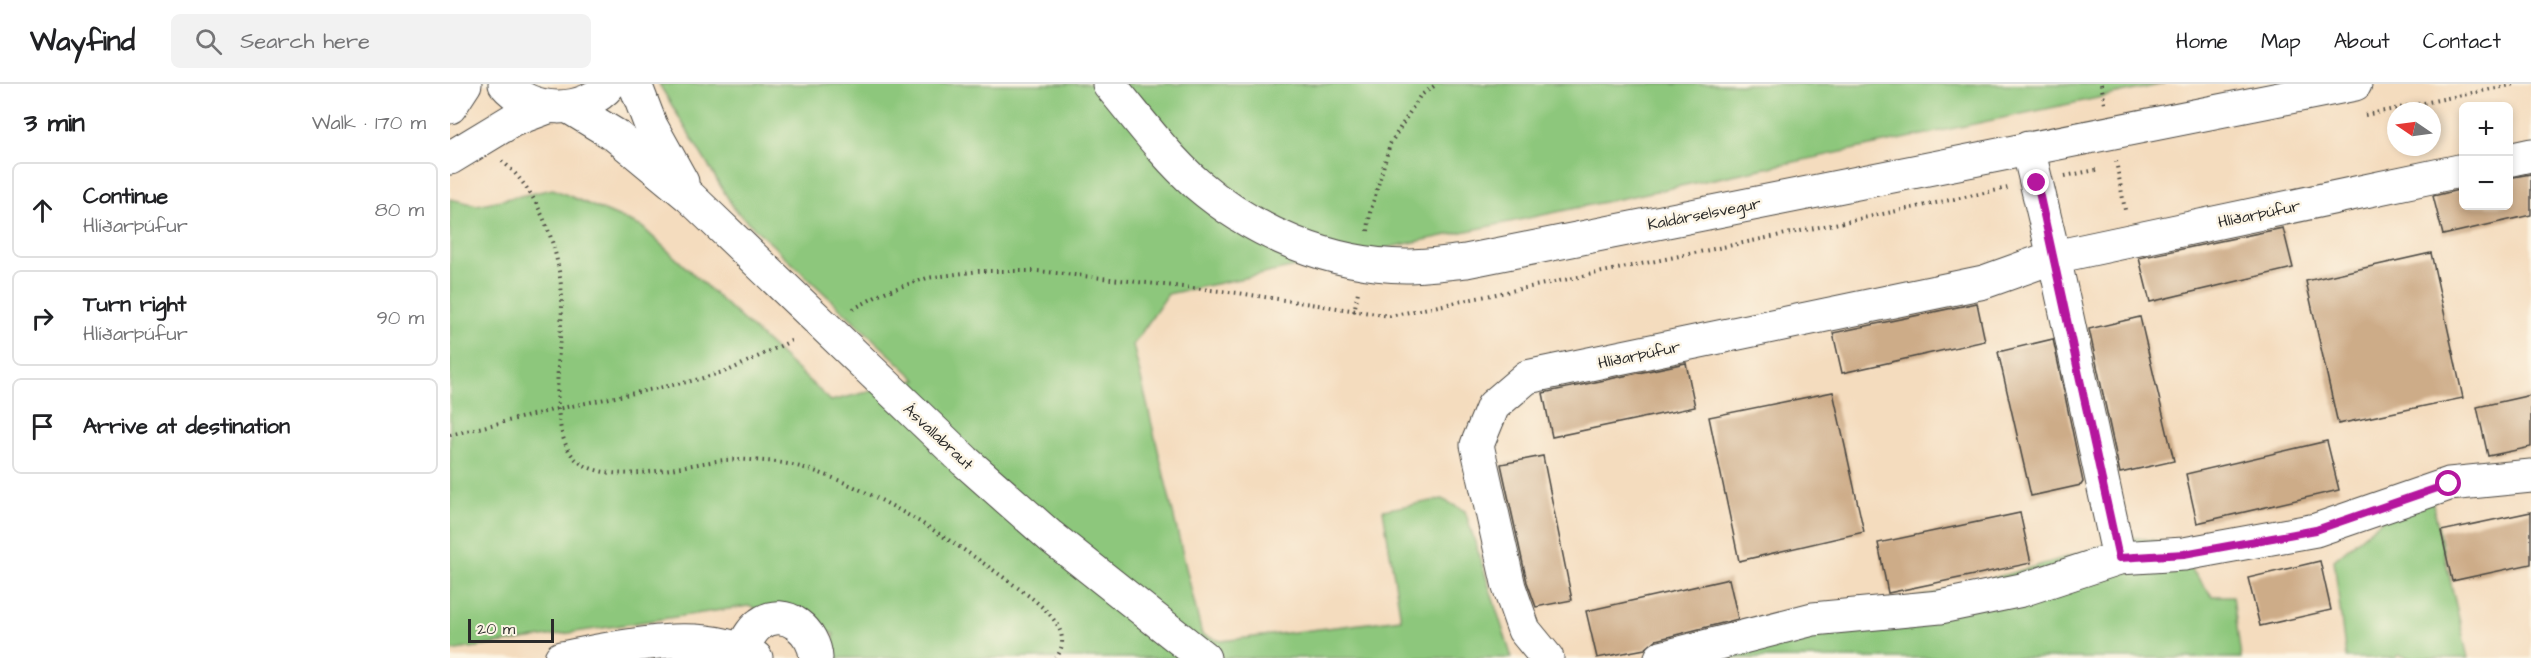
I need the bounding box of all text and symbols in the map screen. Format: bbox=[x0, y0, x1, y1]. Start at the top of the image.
search box bbox=[171, 14, 591, 68]
text: Wayfind bbox=[30, 22, 135, 61]
icon: search bbox=[192, 25, 225, 58]
text: Search here bbox=[240, 26, 370, 57]
text: Home bbox=[2176, 27, 2228, 56]
text: Map bbox=[2261, 27, 2301, 56]
text: About bbox=[2334, 27, 2390, 56]
text: Contact bbox=[2423, 27, 2501, 56]
north arrow bbox=[2387, 102, 2441, 156]
map controls bbox=[2459, 102, 2513, 210]
button: + bbox=[2459, 102, 2513, 156]
text: 3 min bbox=[24, 105, 85, 141]
text: Walk · 170 m bbox=[312, 109, 426, 137]
button: − bbox=[2459, 156, 2513, 210]
route end bbox=[2023, 169, 2049, 195]
text: Continue bbox=[83, 181, 168, 212]
street label: Kaldárselsvegur bbox=[1646, 192, 1763, 237]
icon: ahead bbox=[26, 194, 59, 227]
street label: Hlíðarþúfur bbox=[2216, 194, 2303, 233]
text: 80 m bbox=[375, 196, 424, 224]
text: Hlíðarþúfur bbox=[83, 212, 188, 240]
text: Turn right bbox=[83, 289, 186, 320]
icon: right bbox=[26, 302, 59, 335]
text: 90 m bbox=[376, 304, 424, 332]
text: Hlíðarþúfur bbox=[83, 320, 188, 348]
street label: Hlíðarþúfur bbox=[1596, 335, 1683, 374]
street label: Ásvallabraut bbox=[898, 399, 979, 475]
icon: arrive bbox=[26, 410, 59, 443]
text: Arrive at destination bbox=[83, 411, 290, 442]
route start bbox=[2435, 470, 2461, 496]
scale bar bbox=[468, 616, 554, 644]
text: 20 m bbox=[477, 618, 515, 640]

